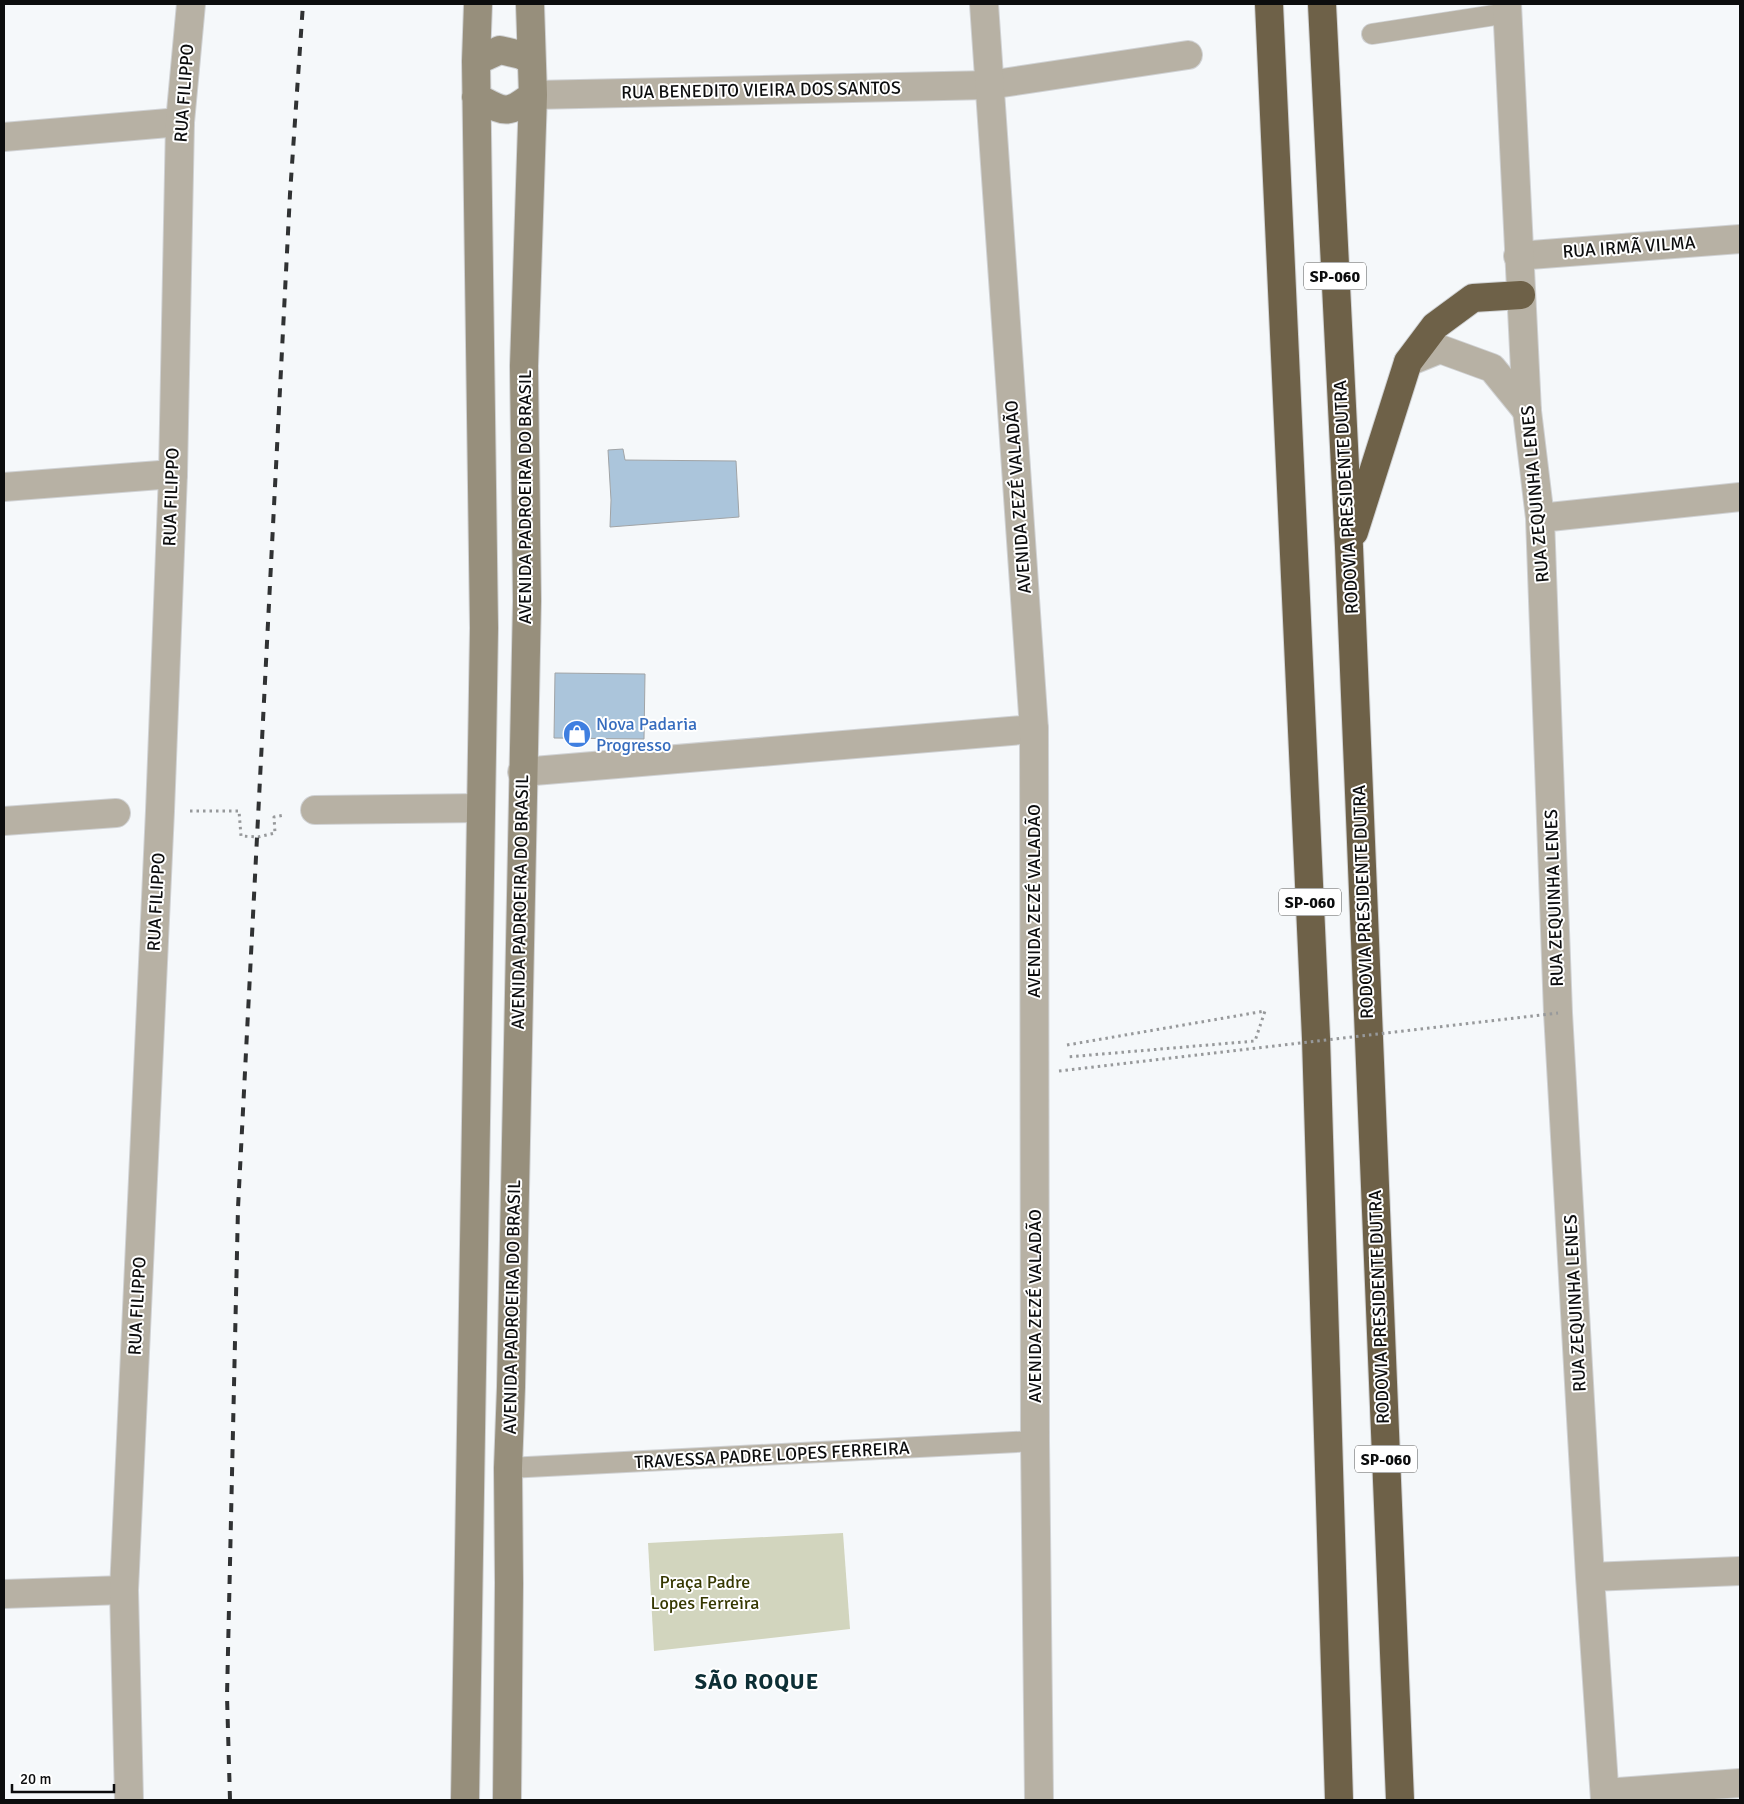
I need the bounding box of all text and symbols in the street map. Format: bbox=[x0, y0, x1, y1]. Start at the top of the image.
street label: RUA FILIPPO bbox=[170, 43, 198, 143]
street label: RUA BENEDITO VIEIRA DOS SANTOS bbox=[621, 77, 901, 103]
street label: RUA IRMÃ VILMA bbox=[1562, 231, 1696, 263]
road number: SP-060 bbox=[1304, 262, 1366, 290]
street label: AVENIDA PADROEIRA DO BRASIL bbox=[514, 370, 536, 624]
street label: RODOVIA PRESIDENTE DUTRA bbox=[1329, 379, 1363, 615]
street label: AVENIDA ZEZÉ VALADÃO bbox=[1000, 400, 1036, 594]
street label: RUA ZEQUINHA LENES bbox=[1516, 405, 1554, 583]
street label: RUA FILIPPO bbox=[158, 447, 184, 547]
place label: Nova Padaria Progresso bbox=[596, 713, 697, 756]
shop icon: Nova Padaria Progresso bbox=[562, 719, 592, 749]
street label: AVENIDA PADROEIRA DO BRASIL bbox=[507, 775, 533, 1029]
street label: RODOVIA PRESIDENTE DUTRA bbox=[1348, 785, 1378, 1019]
street label: AVENIDA ZEZÉ VALADÃO bbox=[1023, 804, 1045, 998]
street label: RUA ZEQUINHA LENES bbox=[1540, 809, 1568, 987]
street label: RUA FILIPPO bbox=[142, 852, 170, 952]
road number: SP-060 bbox=[1279, 889, 1341, 916]
street label: AVENIDA PADROEIRA DO BRASIL bbox=[499, 1180, 525, 1434]
street label: RODOVIA PRESIDENTE DUTRA bbox=[1364, 1190, 1394, 1424]
street label: AVENIDA ZEZÉ VALADÃO bbox=[1024, 1209, 1046, 1403]
street label: RUA ZEQUINHA LENES bbox=[1559, 1214, 1591, 1392]
street label: RUA FILIPPO bbox=[123, 1256, 151, 1356]
street label: TRAVESSA PADRE LOPES FERREIRA bbox=[634, 1437, 910, 1473]
road number: SP-060 bbox=[1355, 1446, 1417, 1472]
park label: Praça Padre Lopes Ferreira bbox=[651, 1571, 759, 1614]
district label: SÃO ROQUE bbox=[695, 1668, 819, 1695]
scale bar bbox=[12, 1762, 115, 1794]
text: 20 m bbox=[20, 1770, 51, 1788]

